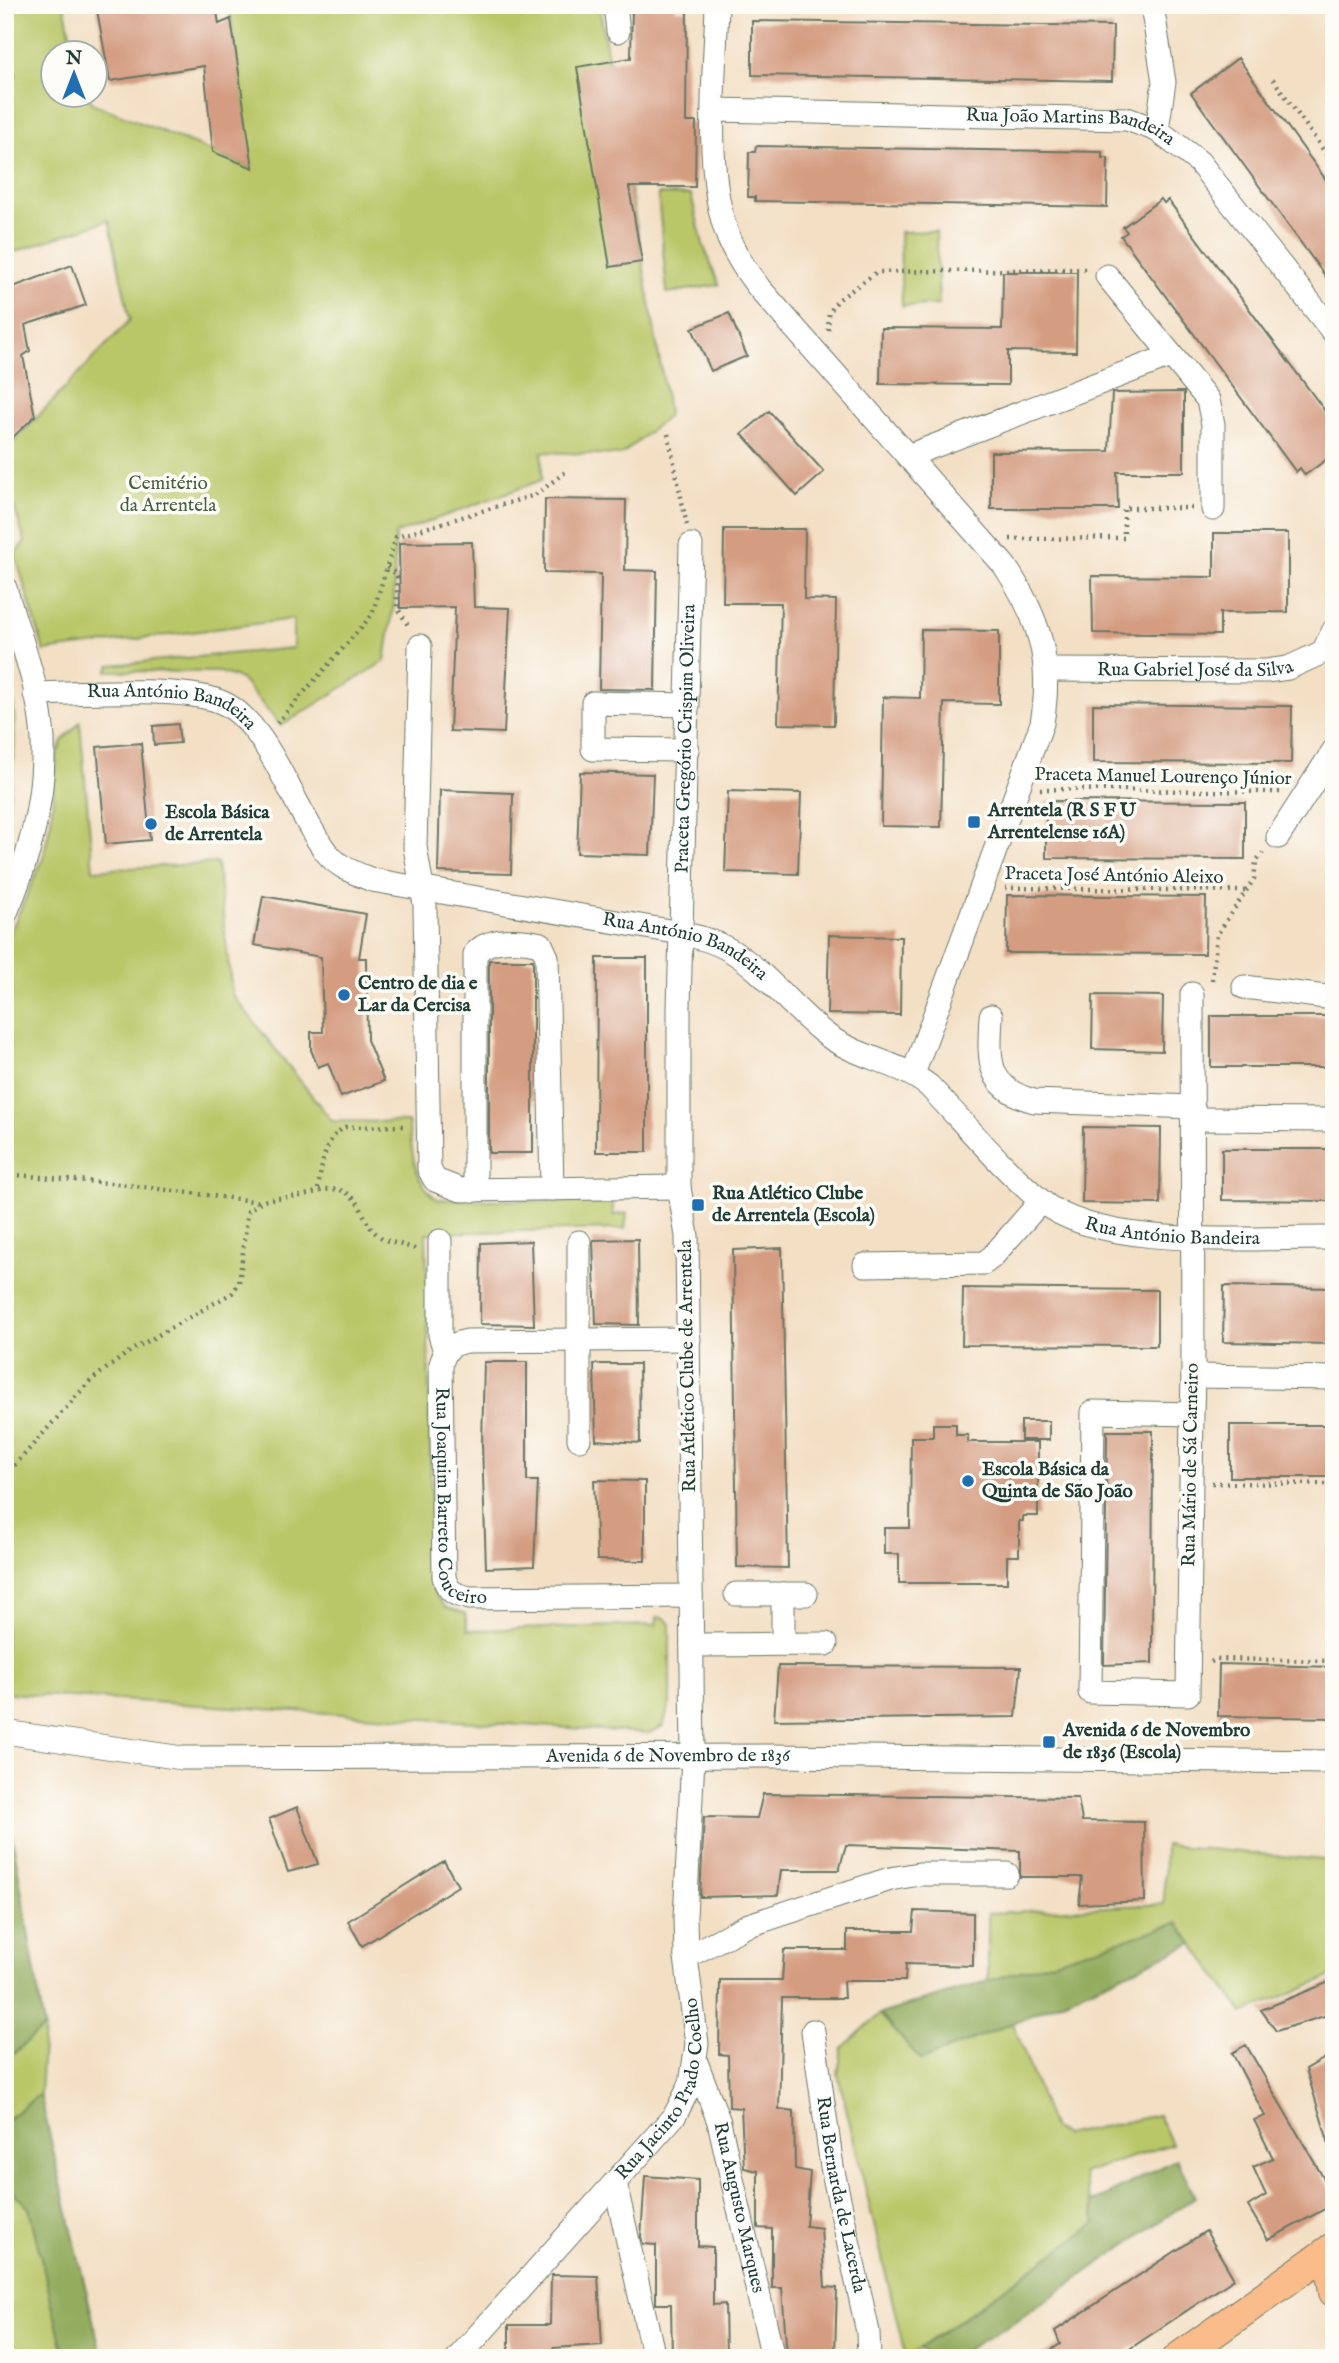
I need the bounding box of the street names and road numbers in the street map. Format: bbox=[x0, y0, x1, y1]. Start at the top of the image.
street label: Rua João Martins Bandeira bbox=[965, 103, 1180, 152]
street label: Praceta Gregório Crispim Oliveira bbox=[670, 603, 701, 874]
street label: Rua Gabriel José da Silva bbox=[1097, 655, 1298, 683]
street label: Rua António Bandeira bbox=[87, 680, 262, 736]
street label: Praceta Manuel Lourenço Júnior bbox=[1034, 763, 1292, 791]
street label: Praceta José António Aleixo bbox=[1004, 862, 1224, 890]
street label: Rua António Bandeira bbox=[600, 908, 773, 986]
street label: Rua António Bandeira bbox=[1082, 1212, 1261, 1251]
street label: Rua Atlético Clube de Arrentela bbox=[674, 1239, 702, 1493]
street label: Rua Mário de Sá Carneiro bbox=[1177, 1363, 1205, 1567]
street label: Rua Joaquim Barreto Couceiro bbox=[429, 1387, 487, 1610]
street label: Avenida 6 de Novembro de 1836 bbox=[545, 1744, 791, 1769]
street label: Rua Jacinto Prado Coelho bbox=[611, 1996, 709, 2185]
street label: Rua Bernarda de Lacerda bbox=[810, 2095, 871, 2296]
street label: Rua Augusto Marques bbox=[707, 2120, 770, 2295]

